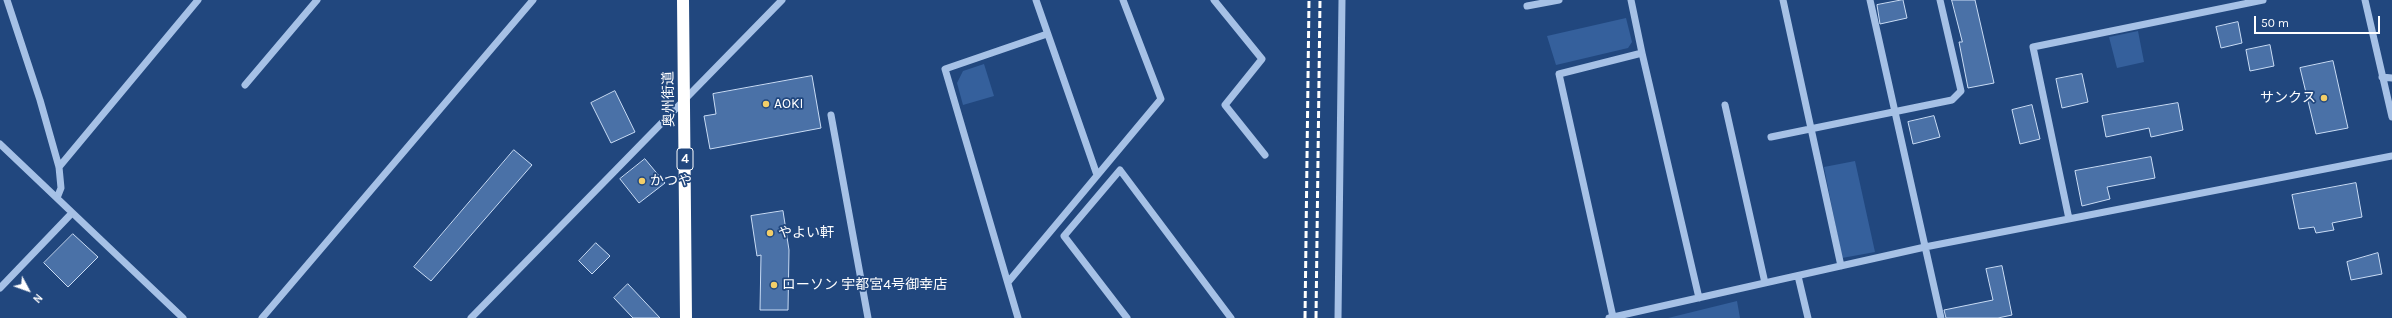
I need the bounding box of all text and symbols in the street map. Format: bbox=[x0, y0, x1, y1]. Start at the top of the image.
scale bar bbox=[2256, 8, 2382, 34]
text: 50 m bbox=[2261, 16, 2289, 30]
street label: 奥州街道 bbox=[660, 71, 678, 127]
place label: サンクス bbox=[2260, 90, 2316, 106]
marker: サンクス bbox=[2319, 93, 2329, 103]
place label: AOKI bbox=[774, 96, 804, 112]
marker: AOKI bbox=[761, 99, 771, 109]
road number: 4 bbox=[677, 148, 693, 170]
place label: かつや bbox=[650, 173, 692, 189]
marker: かつや bbox=[637, 176, 647, 186]
place label: やよい軒 bbox=[778, 225, 834, 241]
marker: やよい軒 bbox=[765, 228, 775, 238]
north arrow bbox=[8, 270, 48, 310]
place label: ローソン 宇都宮4号御幸店 bbox=[782, 277, 947, 293]
marker: ローソン 宇都宮4号御幸店 bbox=[769, 280, 779, 290]
text: N bbox=[30, 291, 45, 305]

